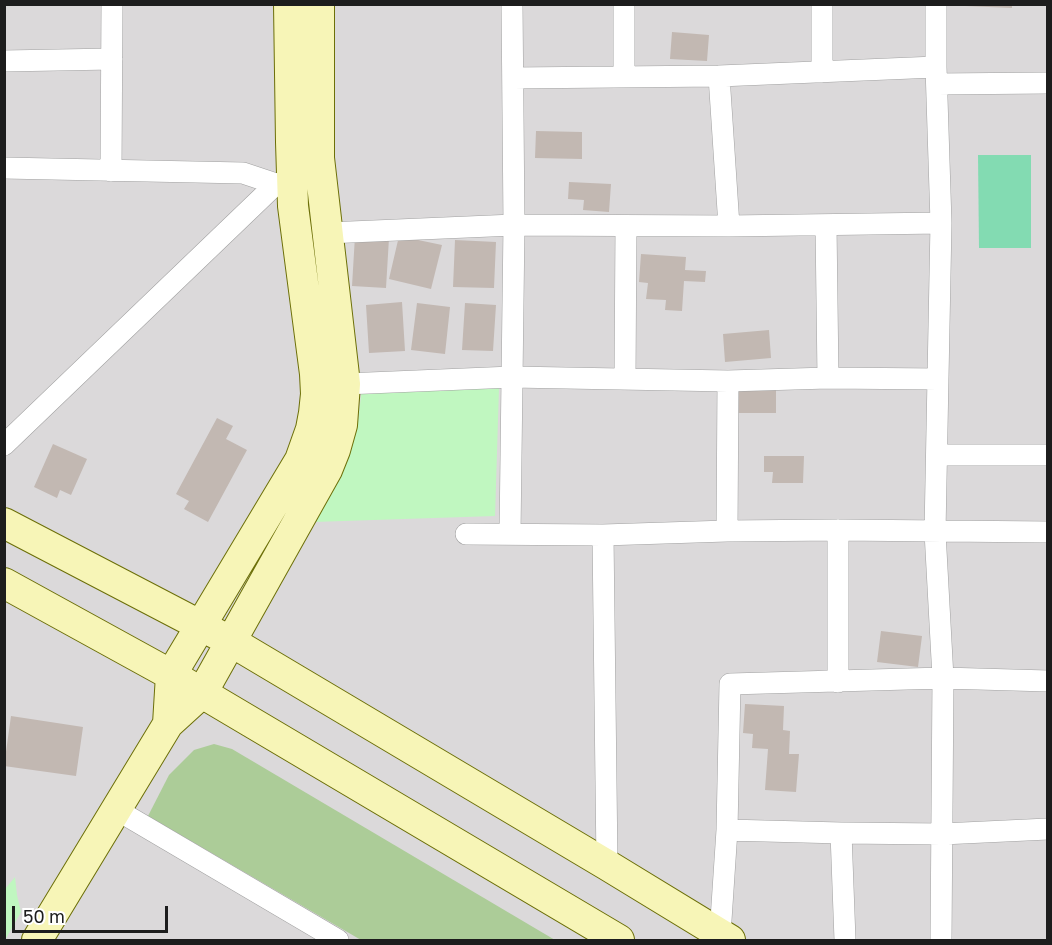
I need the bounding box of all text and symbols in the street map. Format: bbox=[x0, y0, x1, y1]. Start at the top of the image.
scale bar bbox=[15, 894, 171, 932]
text: 50 m bbox=[23, 905, 65, 927]

